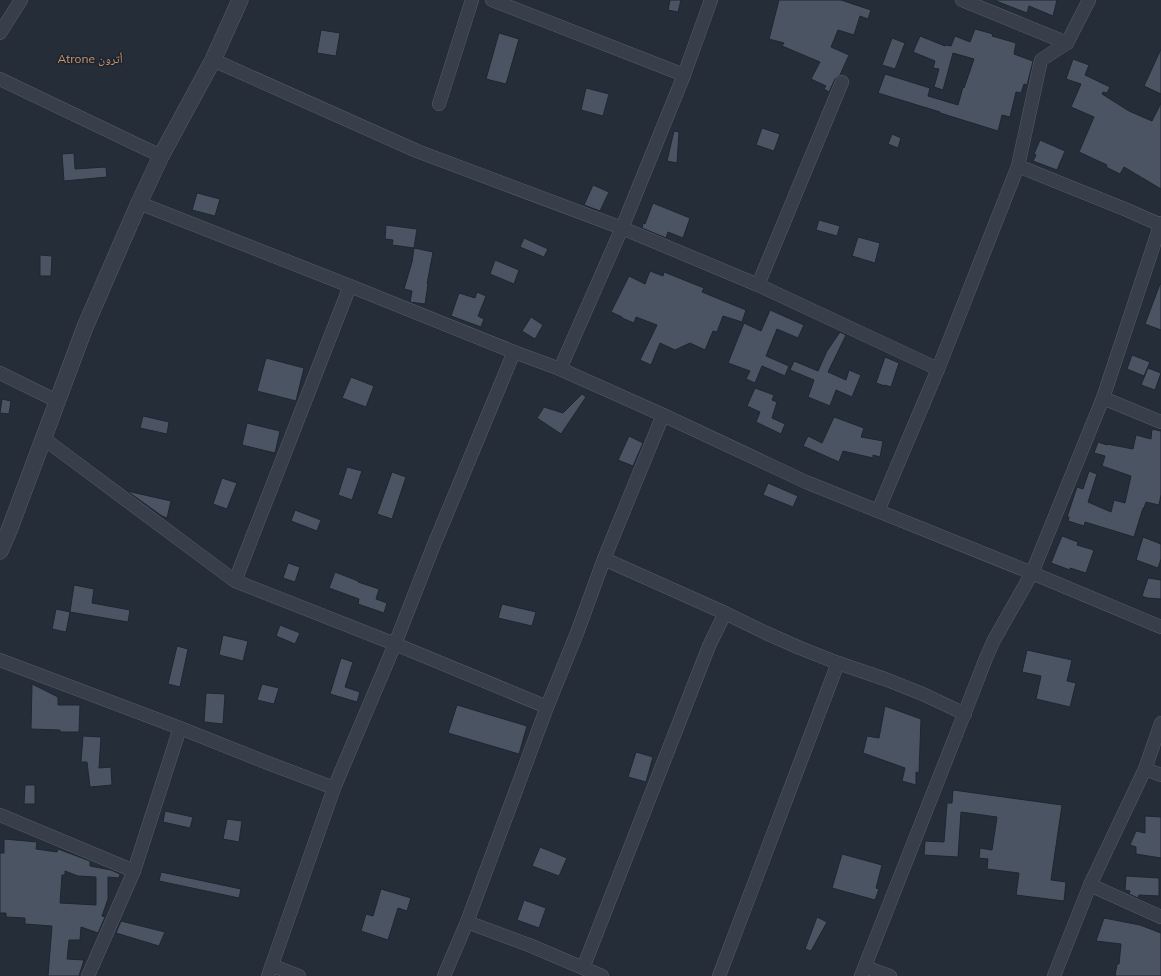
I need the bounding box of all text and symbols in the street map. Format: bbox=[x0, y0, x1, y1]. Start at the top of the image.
district label: Atrone أترون bbox=[57, 51, 123, 66]

